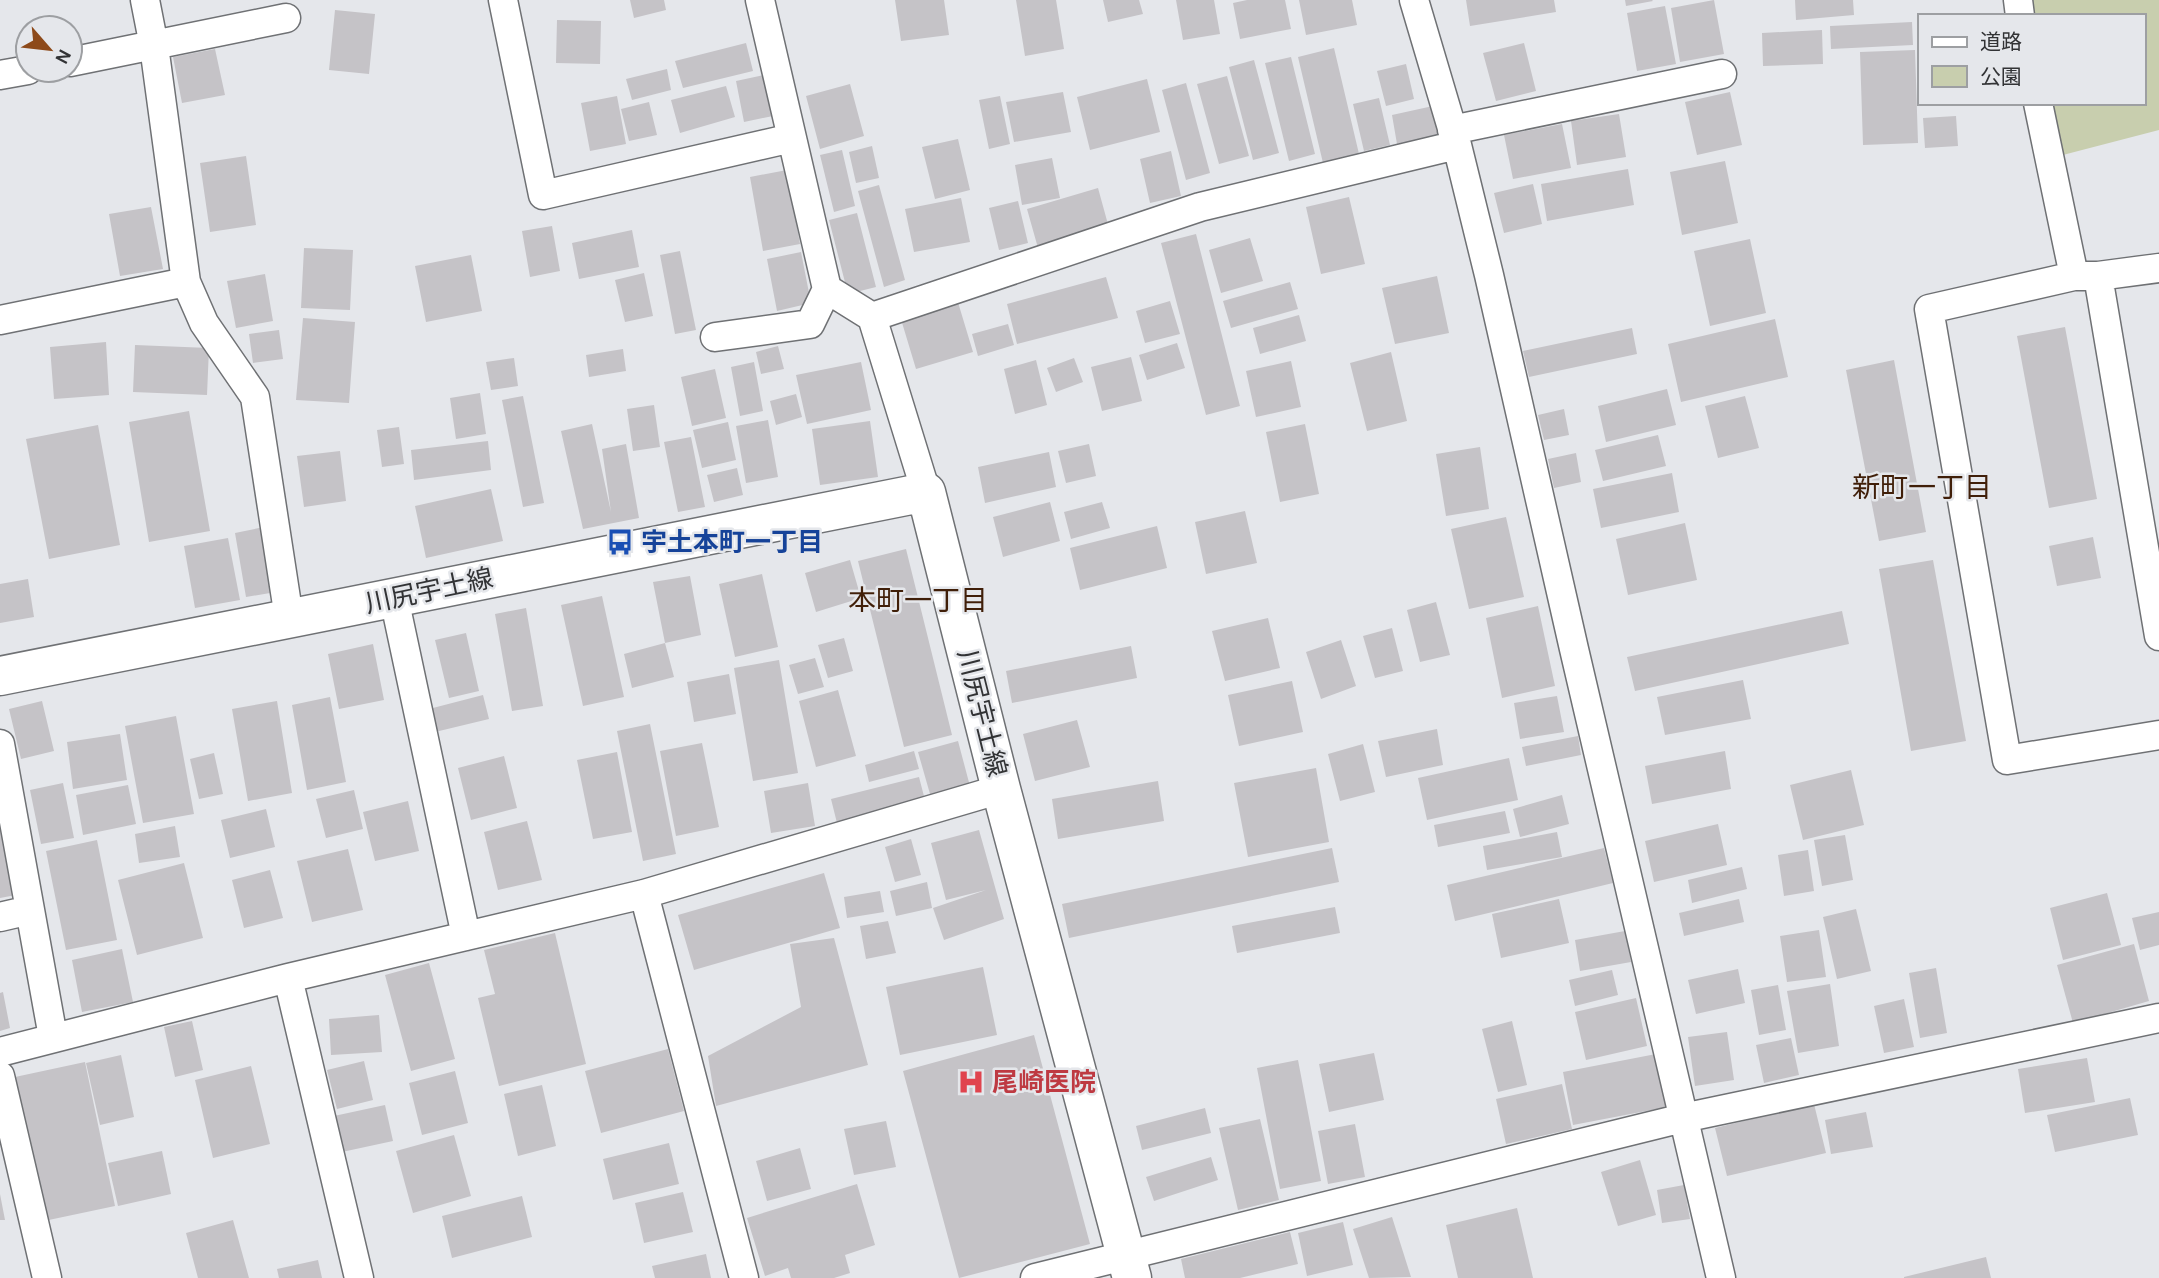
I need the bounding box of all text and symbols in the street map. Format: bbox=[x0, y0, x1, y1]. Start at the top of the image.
north arrow bbox=[14, 14, 84, 84]
legend bbox=[1918, 14, 2145, 105]
text: 道路 bbox=[1980, 30, 2022, 54]
text: N bbox=[50, 45, 76, 68]
text: 公園 bbox=[1980, 65, 2022, 89]
district label: 新町一丁目 bbox=[1852, 471, 1992, 504]
bus stop icon: 宇土本町一丁目 bbox=[605, 527, 635, 557]
place label: 宇土本町一丁目 bbox=[641, 527, 823, 558]
street label: 川尻宇土線 bbox=[362, 562, 496, 620]
district label: 本町一丁目 bbox=[848, 584, 988, 617]
street label: 川尻宇土線 bbox=[951, 646, 1013, 780]
hospital icon: 尾崎医院 bbox=[956, 1067, 986, 1097]
place label: 尾崎医院 bbox=[992, 1067, 1096, 1098]

